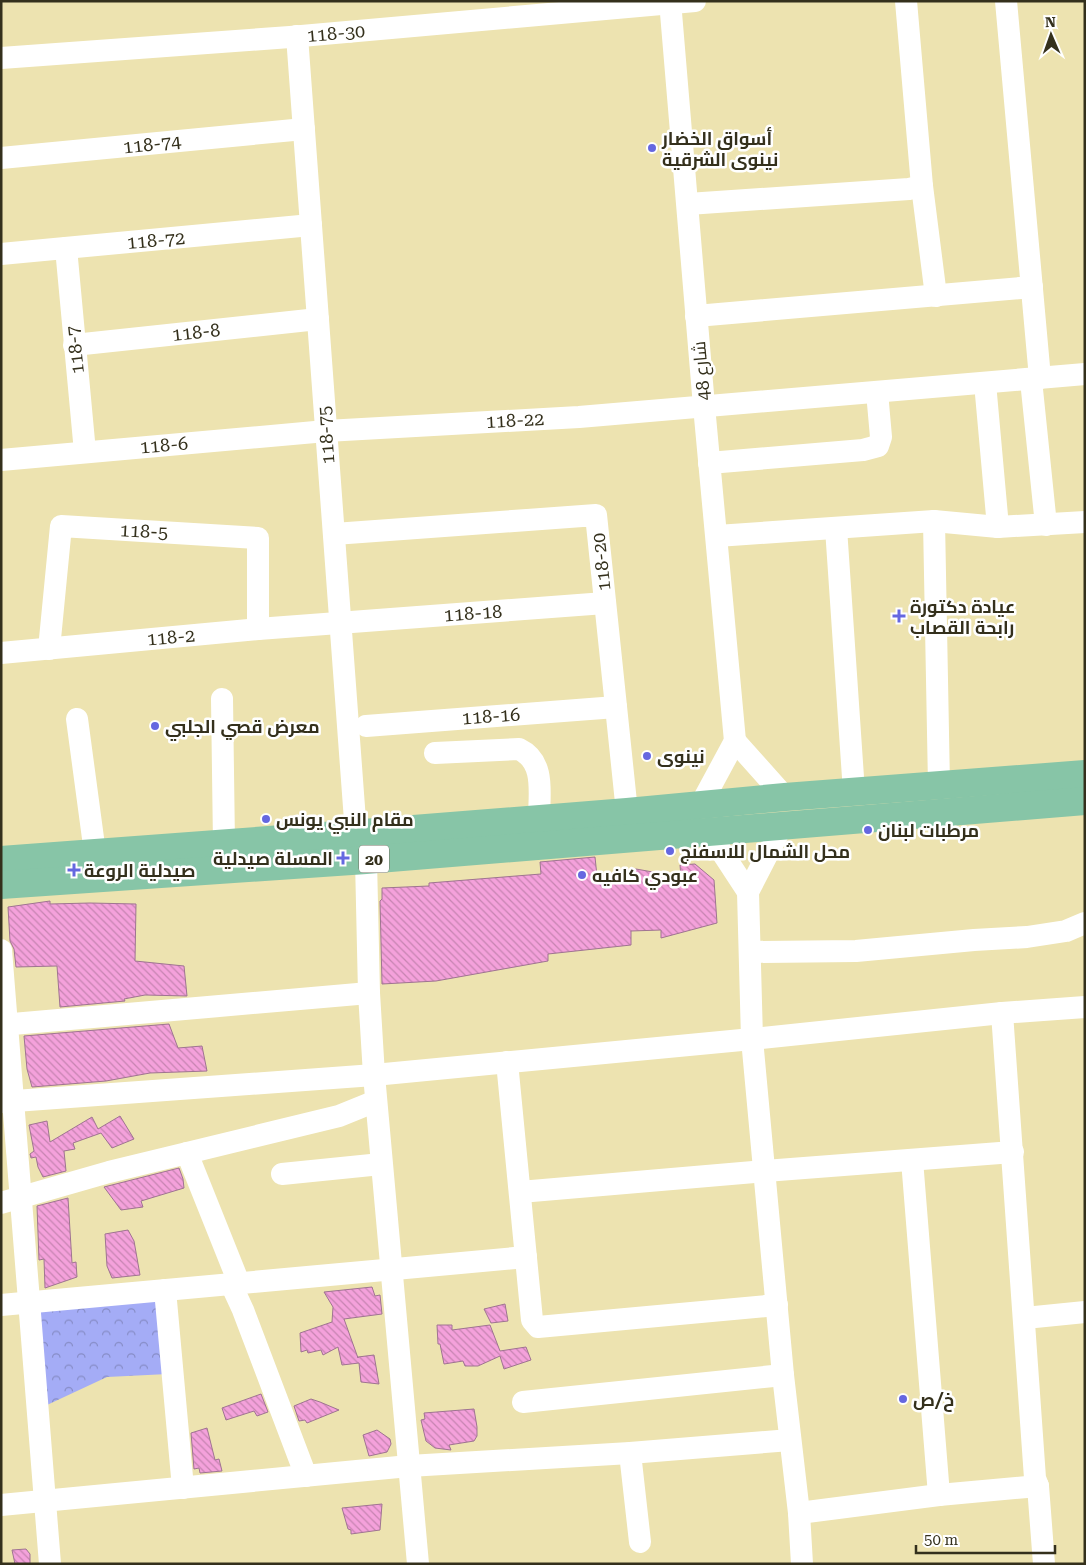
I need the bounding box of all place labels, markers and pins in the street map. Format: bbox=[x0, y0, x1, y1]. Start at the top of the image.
place label: أسواق الخضار نينوى الشرقية bbox=[661, 126, 778, 171]
marker: أسواق الخضار نينوى الشرقية bbox=[646, 142, 658, 154]
place label: عيادة دكتورة رابحة القصاب bbox=[910, 596, 1015, 638]
marker: عيادة دكتورة رابحة القصاب bbox=[892, 609, 906, 623]
place label: معرض قصي الجلبي bbox=[165, 716, 320, 742]
marker: معرض قصي الجلبي bbox=[149, 720, 161, 732]
place label: نينوى bbox=[657, 746, 705, 768]
marker: نينوى bbox=[641, 750, 653, 762]
place label: مقام النبي يونس bbox=[276, 809, 414, 835]
marker: مقام النبي يونس bbox=[260, 813, 272, 825]
place label: مرطبات لبنان bbox=[878, 820, 979, 842]
marker: مرطبات لبنان bbox=[862, 824, 874, 836]
place label: محل الشمال للاسفنج bbox=[680, 841, 850, 864]
marker: محل الشمال للاسفنج bbox=[664, 845, 676, 857]
place label: المسلة صيدلية bbox=[213, 848, 333, 869]
marker: المسلة صيدلية bbox=[337, 852, 349, 864]
place label: صيدلية الروعة bbox=[84, 860, 195, 882]
marker: صيدلية الروعة bbox=[68, 864, 80, 876]
place label: عبودي كافيه bbox=[592, 865, 698, 890]
marker: عبودي كافيه bbox=[576, 869, 588, 881]
place label: خ/ص bbox=[913, 1389, 954, 1412]
marker: خ/ص bbox=[897, 1393, 909, 1405]

